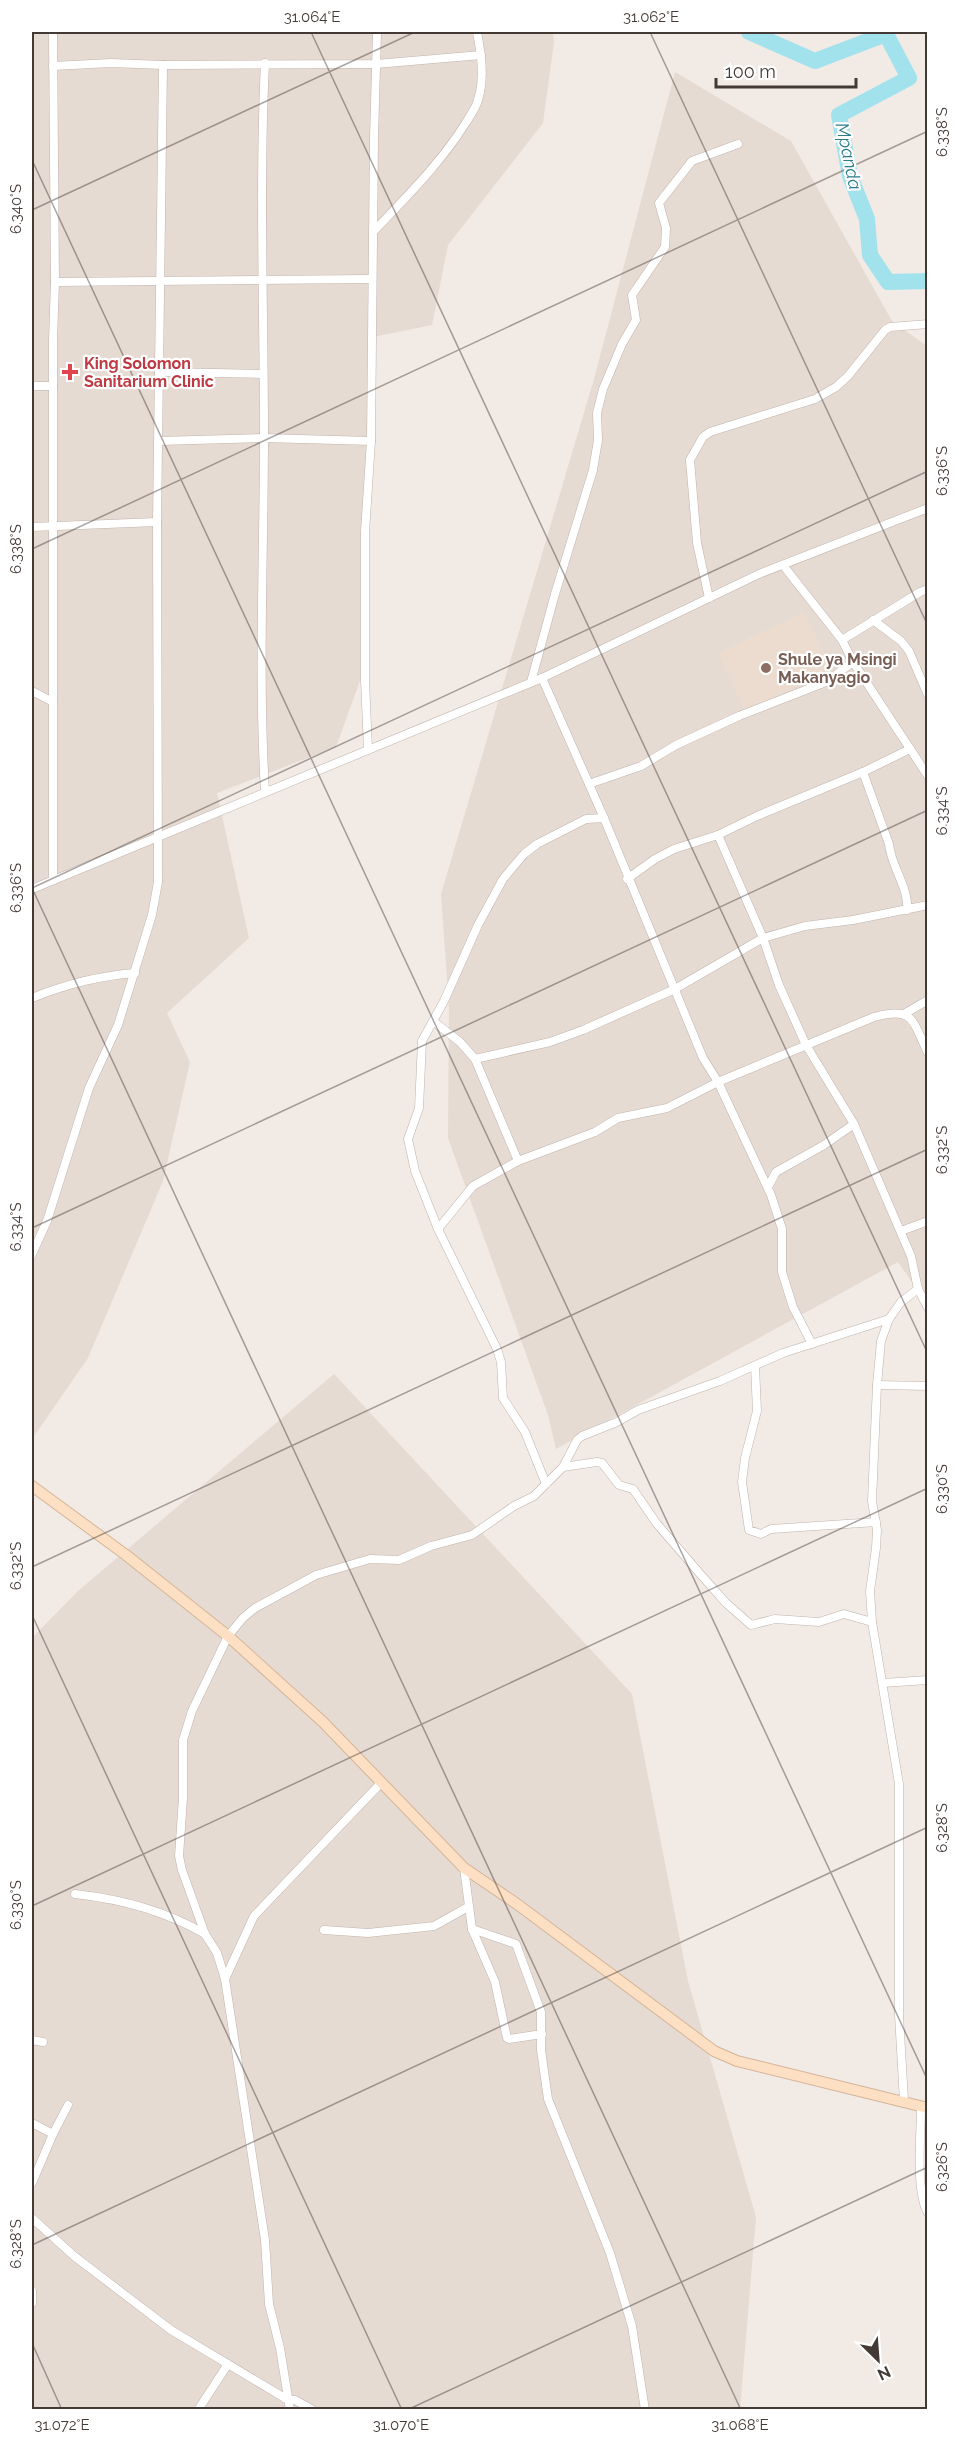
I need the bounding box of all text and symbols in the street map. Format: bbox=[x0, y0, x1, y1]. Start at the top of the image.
text: 31.064°E bbox=[284, 8, 340, 26]
text: 31.062°E bbox=[623, 8, 679, 26]
scale bar bbox=[716, 51, 856, 89]
text: 100 m bbox=[725, 61, 776, 82]
text: 6.338°S bbox=[933, 107, 951, 157]
water label: Mpanda bbox=[832, 120, 866, 192]
text: 6.340°S bbox=[7, 184, 25, 234]
place label: King Solomon Sanitarium Clinic bbox=[84, 354, 214, 391]
marker: King Solomon Sanitarium Clinic bbox=[61, 363, 79, 381]
text: 6.336°S bbox=[933, 446, 951, 496]
text: 6.338°S bbox=[7, 524, 25, 574]
place label: Shule ya Msingi Makanyagio bbox=[778, 650, 897, 687]
marker: Shule ya Msingi Makanyagio bbox=[759, 661, 773, 675]
text: 6.334°S bbox=[933, 786, 951, 836]
text: 6.336°S bbox=[7, 863, 25, 913]
text: 6.332°S bbox=[933, 1126, 951, 1174]
text: 6.334°S bbox=[7, 1202, 25, 1252]
text: 6.330°S bbox=[933, 1464, 951, 1514]
text: 6.332°S bbox=[7, 1542, 25, 1590]
text: 6.328°S bbox=[933, 1803, 951, 1853]
text: 6.330°S bbox=[7, 1880, 25, 1930]
text: 6.326°S bbox=[933, 2142, 951, 2192]
text: 6.328°S bbox=[7, 2219, 25, 2269]
north arrow bbox=[848, 2330, 908, 2390]
text: N bbox=[875, 2362, 894, 2384]
text: 31.072°E bbox=[34, 2416, 90, 2434]
text: 31.070°E bbox=[373, 2416, 429, 2434]
text: 31.068°E bbox=[711, 2416, 769, 2434]

